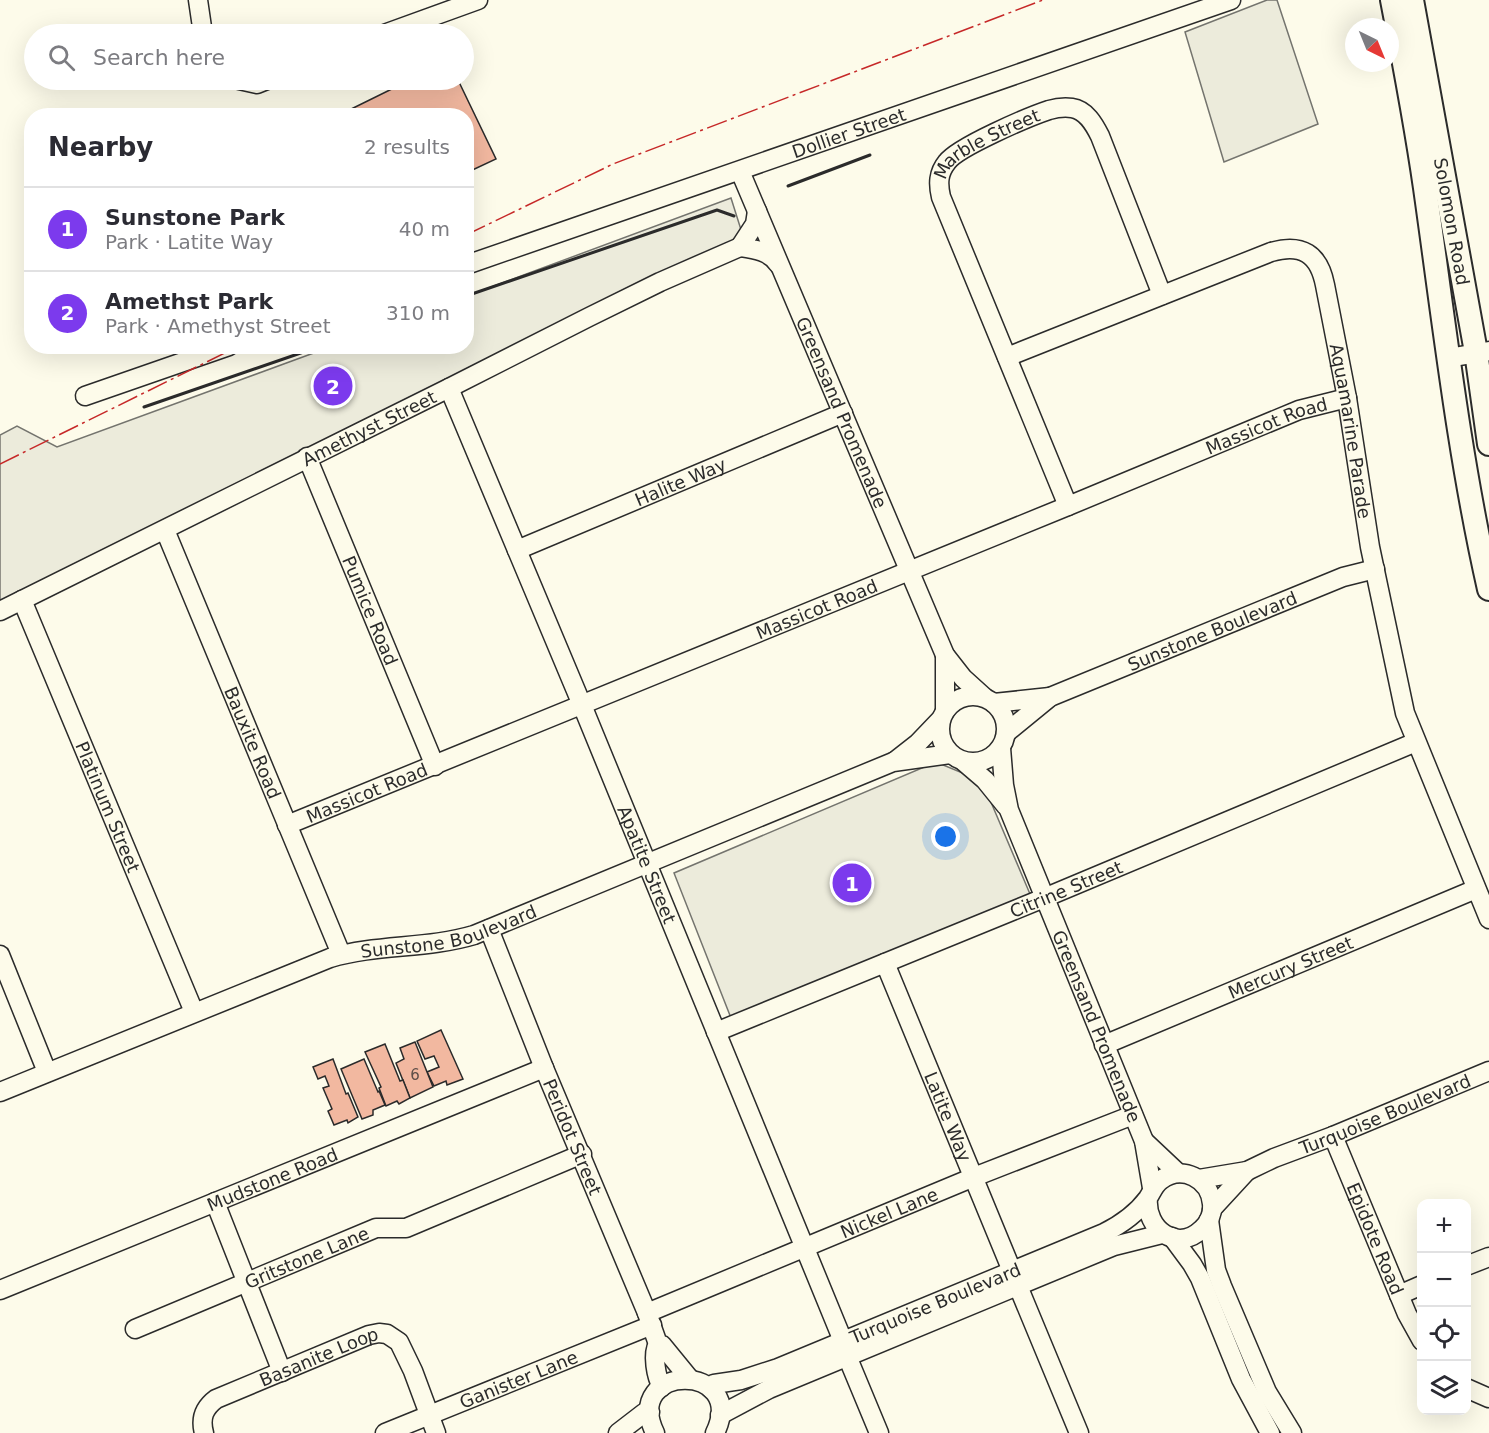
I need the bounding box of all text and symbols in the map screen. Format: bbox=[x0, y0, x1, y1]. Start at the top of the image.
north arrow bbox=[1345, 18, 1399, 72]
search box bbox=[24, 24, 474, 90]
icon: search bbox=[45, 41, 78, 74]
text: Search here bbox=[93, 45, 225, 70]
street label: Dollier Street bbox=[789, 103, 908, 162]
street label: Marble Street bbox=[929, 104, 1043, 182]
text: Nearby bbox=[48, 132, 153, 162]
text: 2 results bbox=[364, 135, 450, 159]
street label: Solomon Road bbox=[1430, 156, 1474, 287]
text: Sunstone Park bbox=[105, 205, 285, 230]
text: 1 bbox=[61, 217, 74, 241]
text: 40 m bbox=[399, 217, 450, 241]
text: Park · Latite Way bbox=[105, 230, 273, 254]
text: Amethst Park bbox=[105, 289, 273, 314]
text: 2 bbox=[61, 301, 74, 325]
text: 310 m bbox=[386, 301, 450, 325]
street label: Greensand Promenade bbox=[792, 313, 892, 511]
text: Park · Amethyst Street bbox=[105, 314, 331, 338]
street label: Aquamarine Parade bbox=[1326, 342, 1376, 520]
pin: 2 bbox=[314, 364, 352, 408]
street label: Amethyst Street bbox=[298, 386, 440, 470]
street label: Massicot Road bbox=[1202, 393, 1330, 458]
street label: Halite Way bbox=[631, 453, 729, 510]
street label: Pumice Road bbox=[339, 553, 403, 668]
street label: Massicot Road bbox=[753, 575, 880, 643]
street label: Sunstone Boulevard bbox=[1124, 587, 1300, 675]
street label: Bauxite Road bbox=[221, 683, 286, 802]
street label: Platinum Street bbox=[72, 738, 145, 875]
street label: Massicot Road bbox=[303, 758, 430, 827]
street label: Apatite Street bbox=[614, 802, 681, 926]
your location bbox=[931, 822, 960, 851]
street label: Citrine Street bbox=[1006, 856, 1125, 921]
pin: 1 bbox=[832, 860, 872, 906]
street label: Sunstone Boulevard bbox=[359, 900, 539, 962]
street label: Greensand Promenade bbox=[1049, 927, 1146, 1125]
street label: Mercury Street bbox=[1225, 931, 1356, 1002]
house number: 6 bbox=[410, 1066, 420, 1084]
street label: Latite Way bbox=[920, 1068, 976, 1165]
street label: Turquoise Boulevard bbox=[1296, 1069, 1474, 1158]
street label: Peridot Street bbox=[539, 1076, 607, 1198]
street label: Mudstone Road bbox=[204, 1143, 341, 1215]
street label: Epidote Road bbox=[1343, 1179, 1408, 1298]
street label: Nickel Lane bbox=[837, 1183, 941, 1242]
map controls bbox=[1417, 1199, 1471, 1415]
button: + bbox=[1417, 1199, 1471, 1253]
street label: Gritstone Lane bbox=[241, 1222, 372, 1292]
button: − bbox=[1417, 1253, 1471, 1307]
street label: Turquoise Boulevard bbox=[846, 1258, 1024, 1348]
button: locate bbox=[1417, 1307, 1471, 1361]
street label: Basanite Loop bbox=[256, 1323, 380, 1390]
street label: Ganister Lane bbox=[456, 1346, 581, 1412]
button: layers bbox=[1417, 1361, 1471, 1415]

